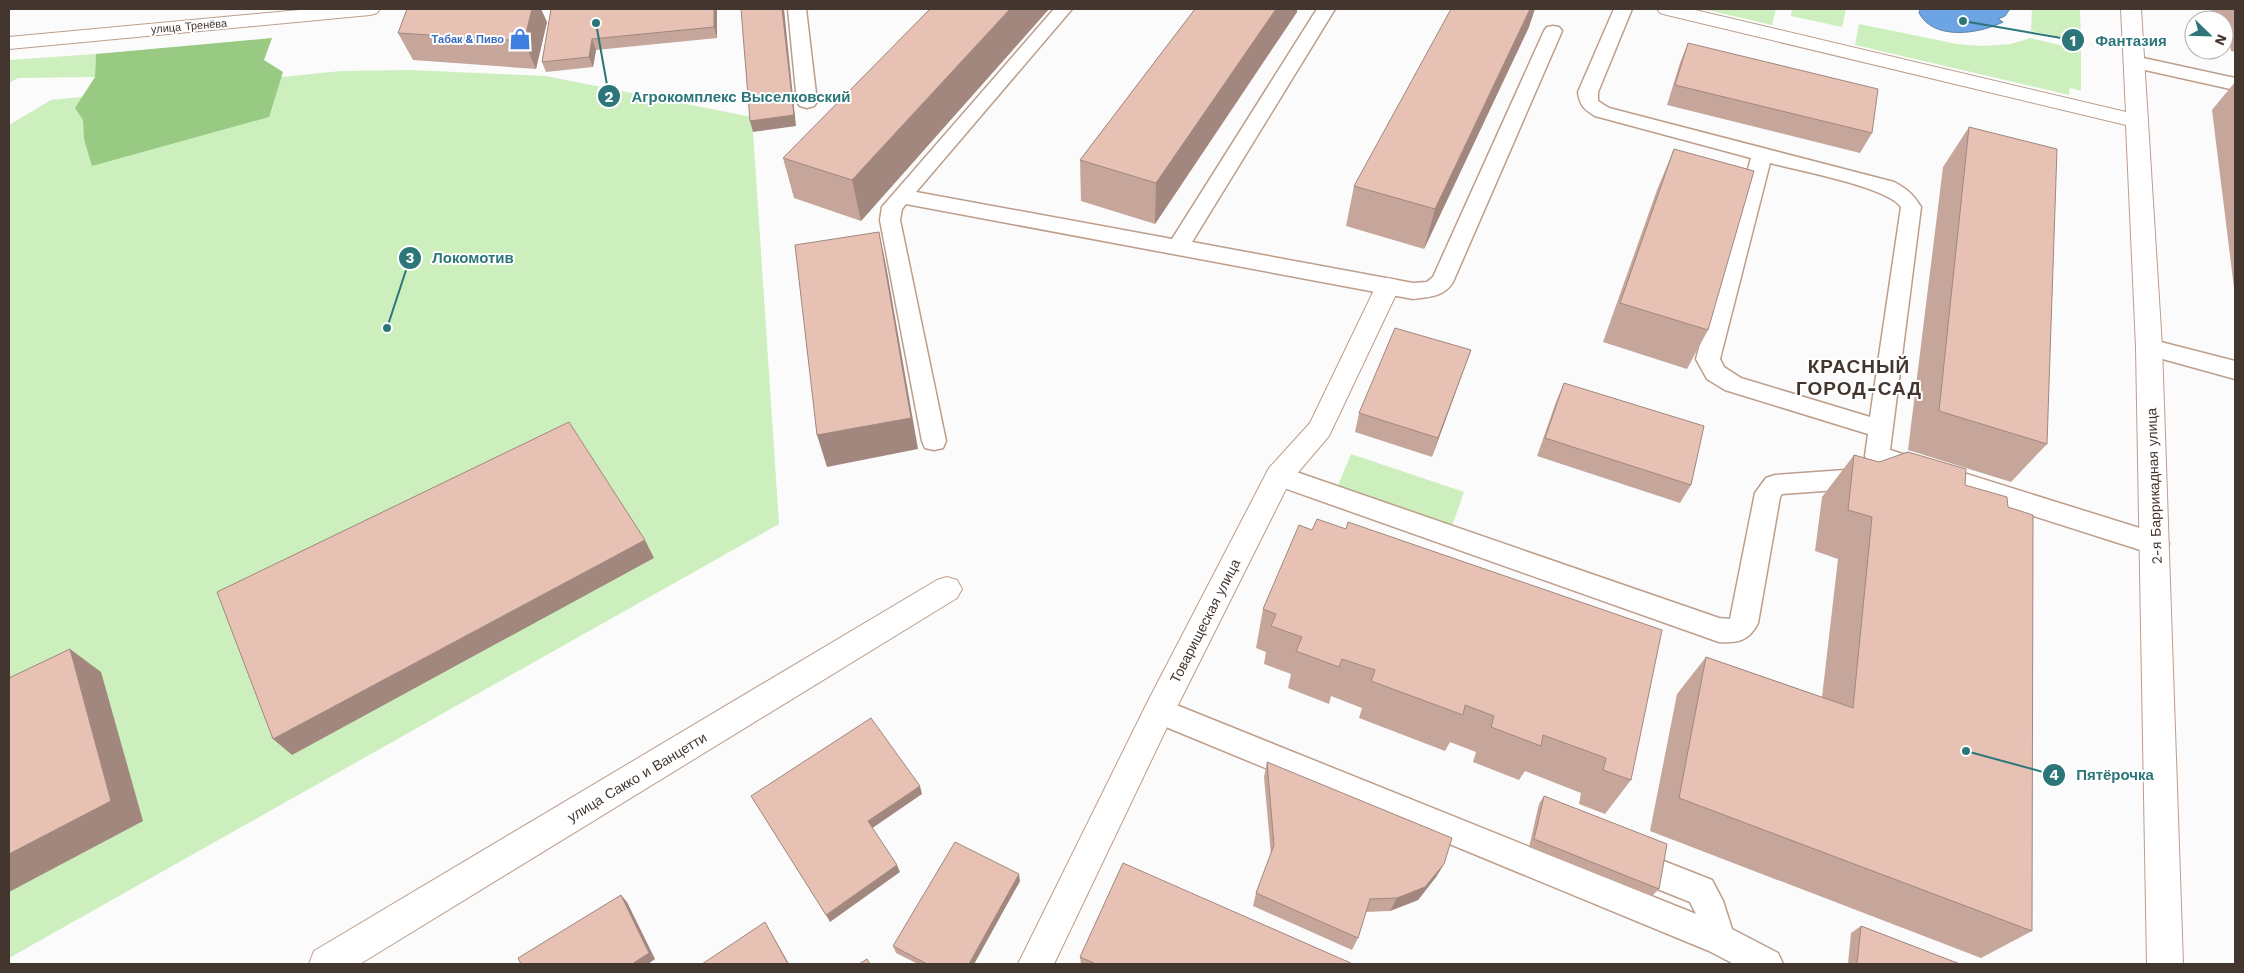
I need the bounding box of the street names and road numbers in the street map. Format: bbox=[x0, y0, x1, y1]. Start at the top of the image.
street label: улица Тренёва bbox=[150, 17, 229, 36]
street label: 2-я Баррикадная улица bbox=[2143, 407, 2165, 564]
street label: Товарищеская улица bbox=[1167, 556, 1243, 686]
street label: улица Сакко и Ванцетти bbox=[564, 729, 710, 825]

